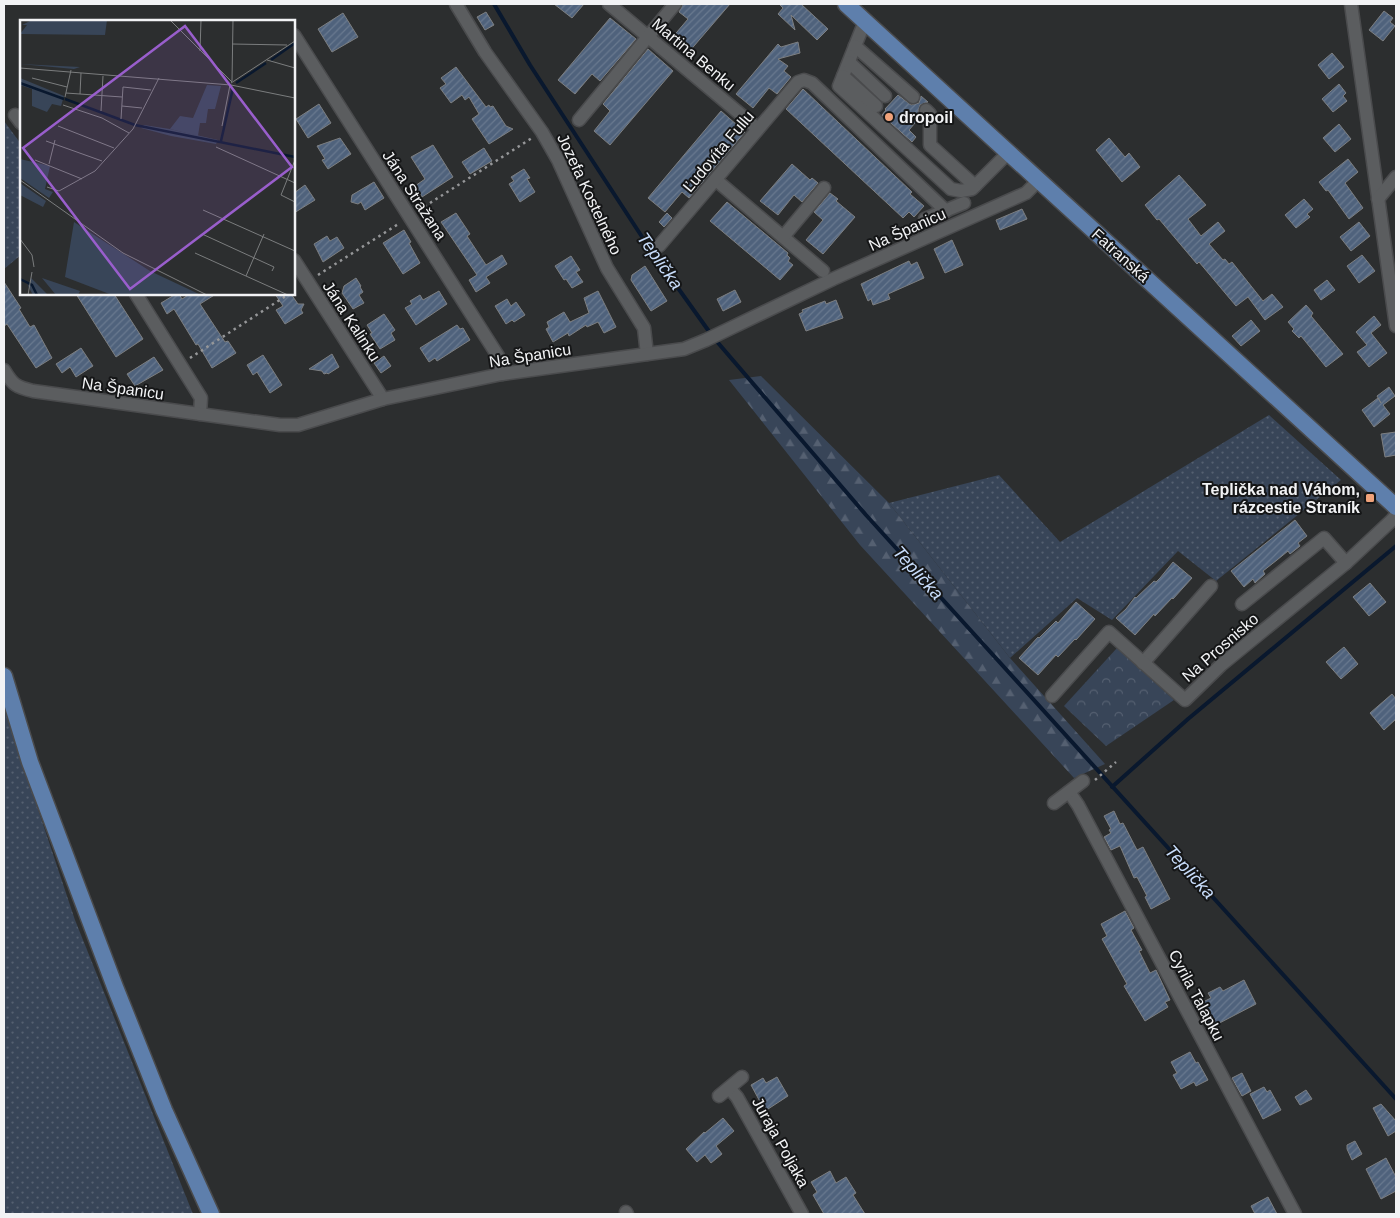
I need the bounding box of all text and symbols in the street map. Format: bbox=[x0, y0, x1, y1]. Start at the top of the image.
street label: Martina Benku bbox=[649, 15, 739, 94]
inset map bbox=[20, 20, 295, 295]
street label: Ľudovíta Fullu bbox=[680, 107, 757, 195]
place label: dropoil bbox=[899, 109, 953, 126]
marker: dropoil bbox=[883, 111, 895, 123]
street label: Jozefa Kostelného bbox=[554, 131, 625, 258]
street label: Jána Stražana bbox=[379, 147, 450, 243]
street label: Na Španicu bbox=[866, 204, 948, 254]
street label: Fatranská bbox=[1089, 225, 1153, 286]
water label: Teplička bbox=[633, 228, 687, 294]
street label: Jána Kalinku bbox=[320, 278, 384, 364]
street label: Na Španicu bbox=[488, 340, 572, 370]
street label: Na Španicu bbox=[81, 373, 165, 403]
place label: Teplička nad Váhom, rázcestie Straník bbox=[1202, 481, 1360, 516]
marker: Teplička nad Váhom, rázcestie Straník bbox=[1364, 492, 1376, 504]
water label: Teplička bbox=[889, 542, 947, 604]
street label: Na Prosnisko bbox=[1179, 610, 1262, 685]
water label: Teplička bbox=[1161, 841, 1219, 903]
street label: Cyrila Talapku bbox=[1166, 947, 1228, 1043]
street label: Juraja Poljaka bbox=[749, 1094, 812, 1190]

